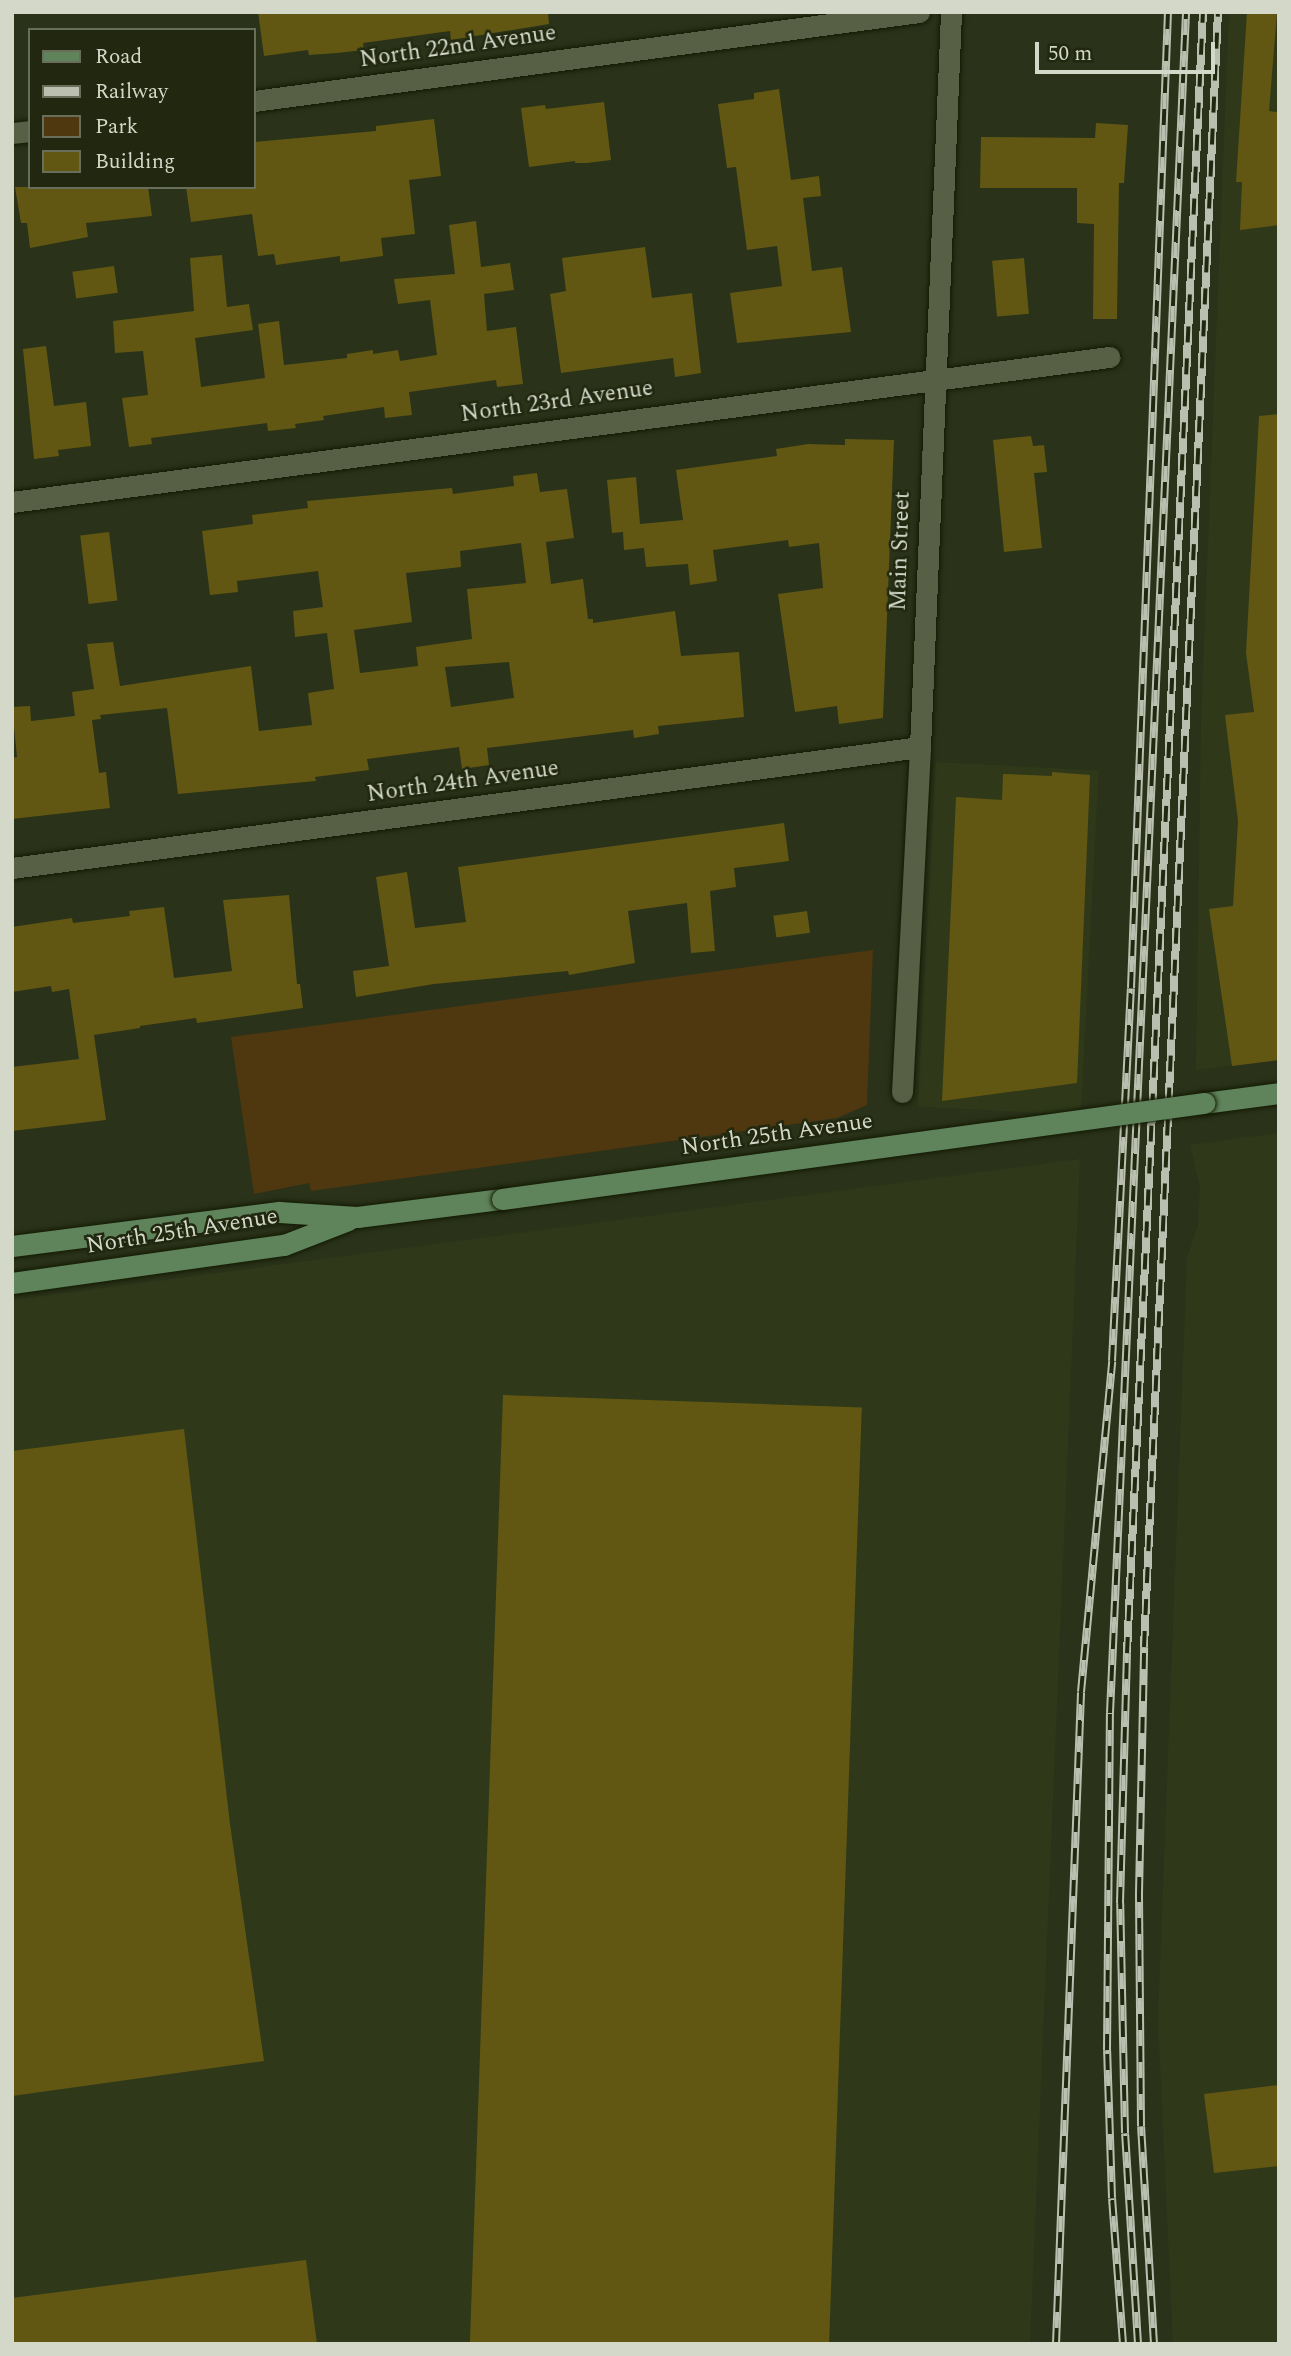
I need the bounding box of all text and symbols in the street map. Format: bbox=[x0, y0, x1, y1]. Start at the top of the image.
street label: North 22nd Avenue bbox=[358, 20, 558, 74]
legend bbox=[28, 28, 256, 189]
scale bar bbox=[1039, 28, 1219, 72]
text: 50 m bbox=[1048, 38, 1092, 70]
text: Road bbox=[95, 41, 142, 73]
text: Railway bbox=[95, 76, 168, 108]
text: Park bbox=[95, 111, 138, 143]
text: Building bbox=[95, 146, 175, 178]
street label: North 23rd Avenue bbox=[459, 375, 655, 429]
street label: Main Street bbox=[885, 491, 917, 611]
street label: North 24th Avenue bbox=[365, 755, 561, 809]
street label: North 25th Avenue bbox=[679, 1108, 875, 1162]
street label: North 25th Avenue bbox=[84, 1203, 280, 1261]

